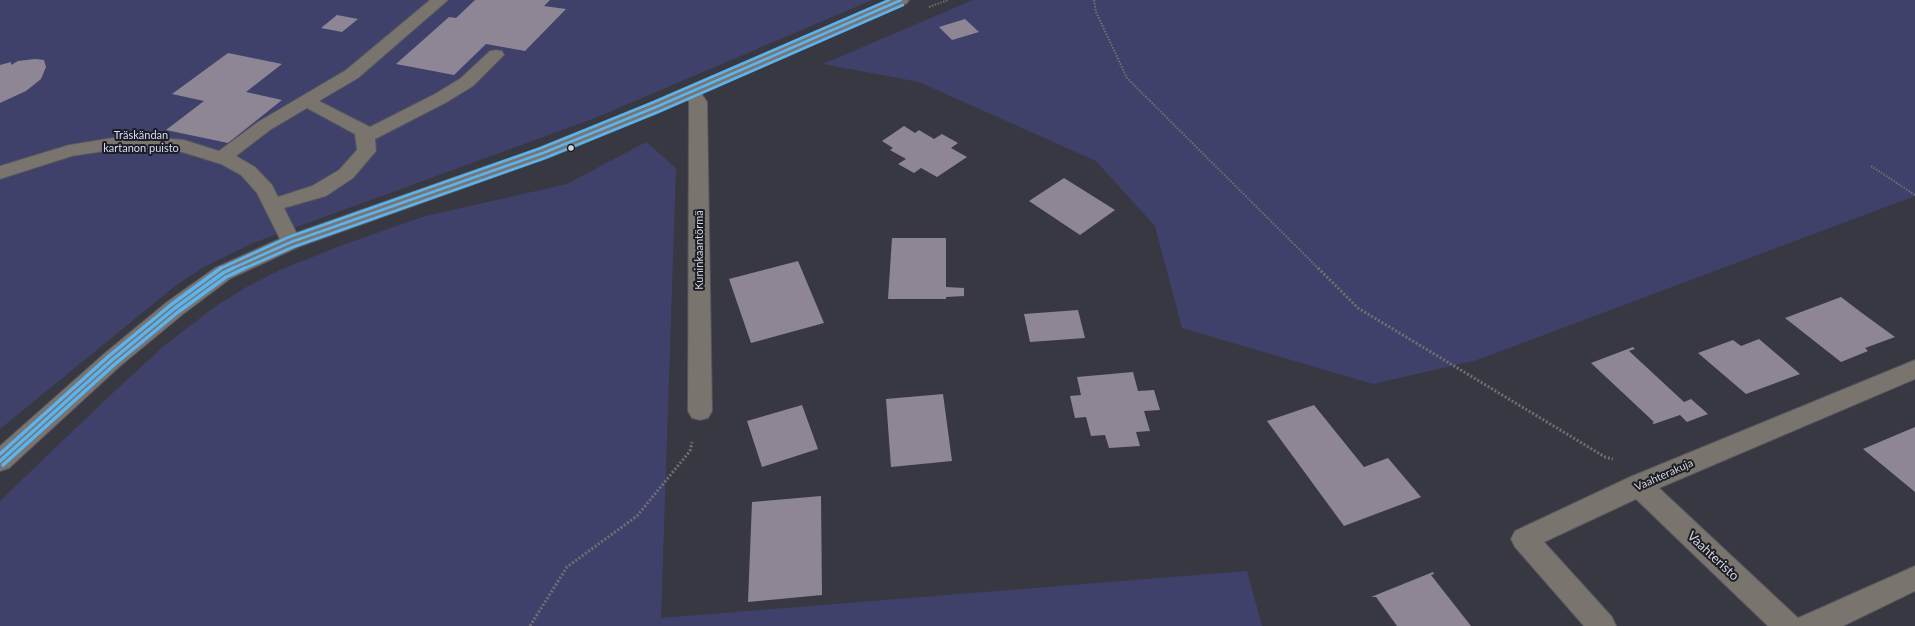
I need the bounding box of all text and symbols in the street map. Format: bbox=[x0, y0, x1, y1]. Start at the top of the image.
park label: Träskändan kartanon puisto bbox=[103, 128, 179, 154]
unlabelled marker bbox=[566, 143, 576, 153]
street label: Kuninkaantörmä bbox=[692, 210, 706, 290]
street label: Vaahterakuja bbox=[1633, 456, 1695, 494]
street label: Vaahteristo bbox=[1684, 528, 1742, 584]

